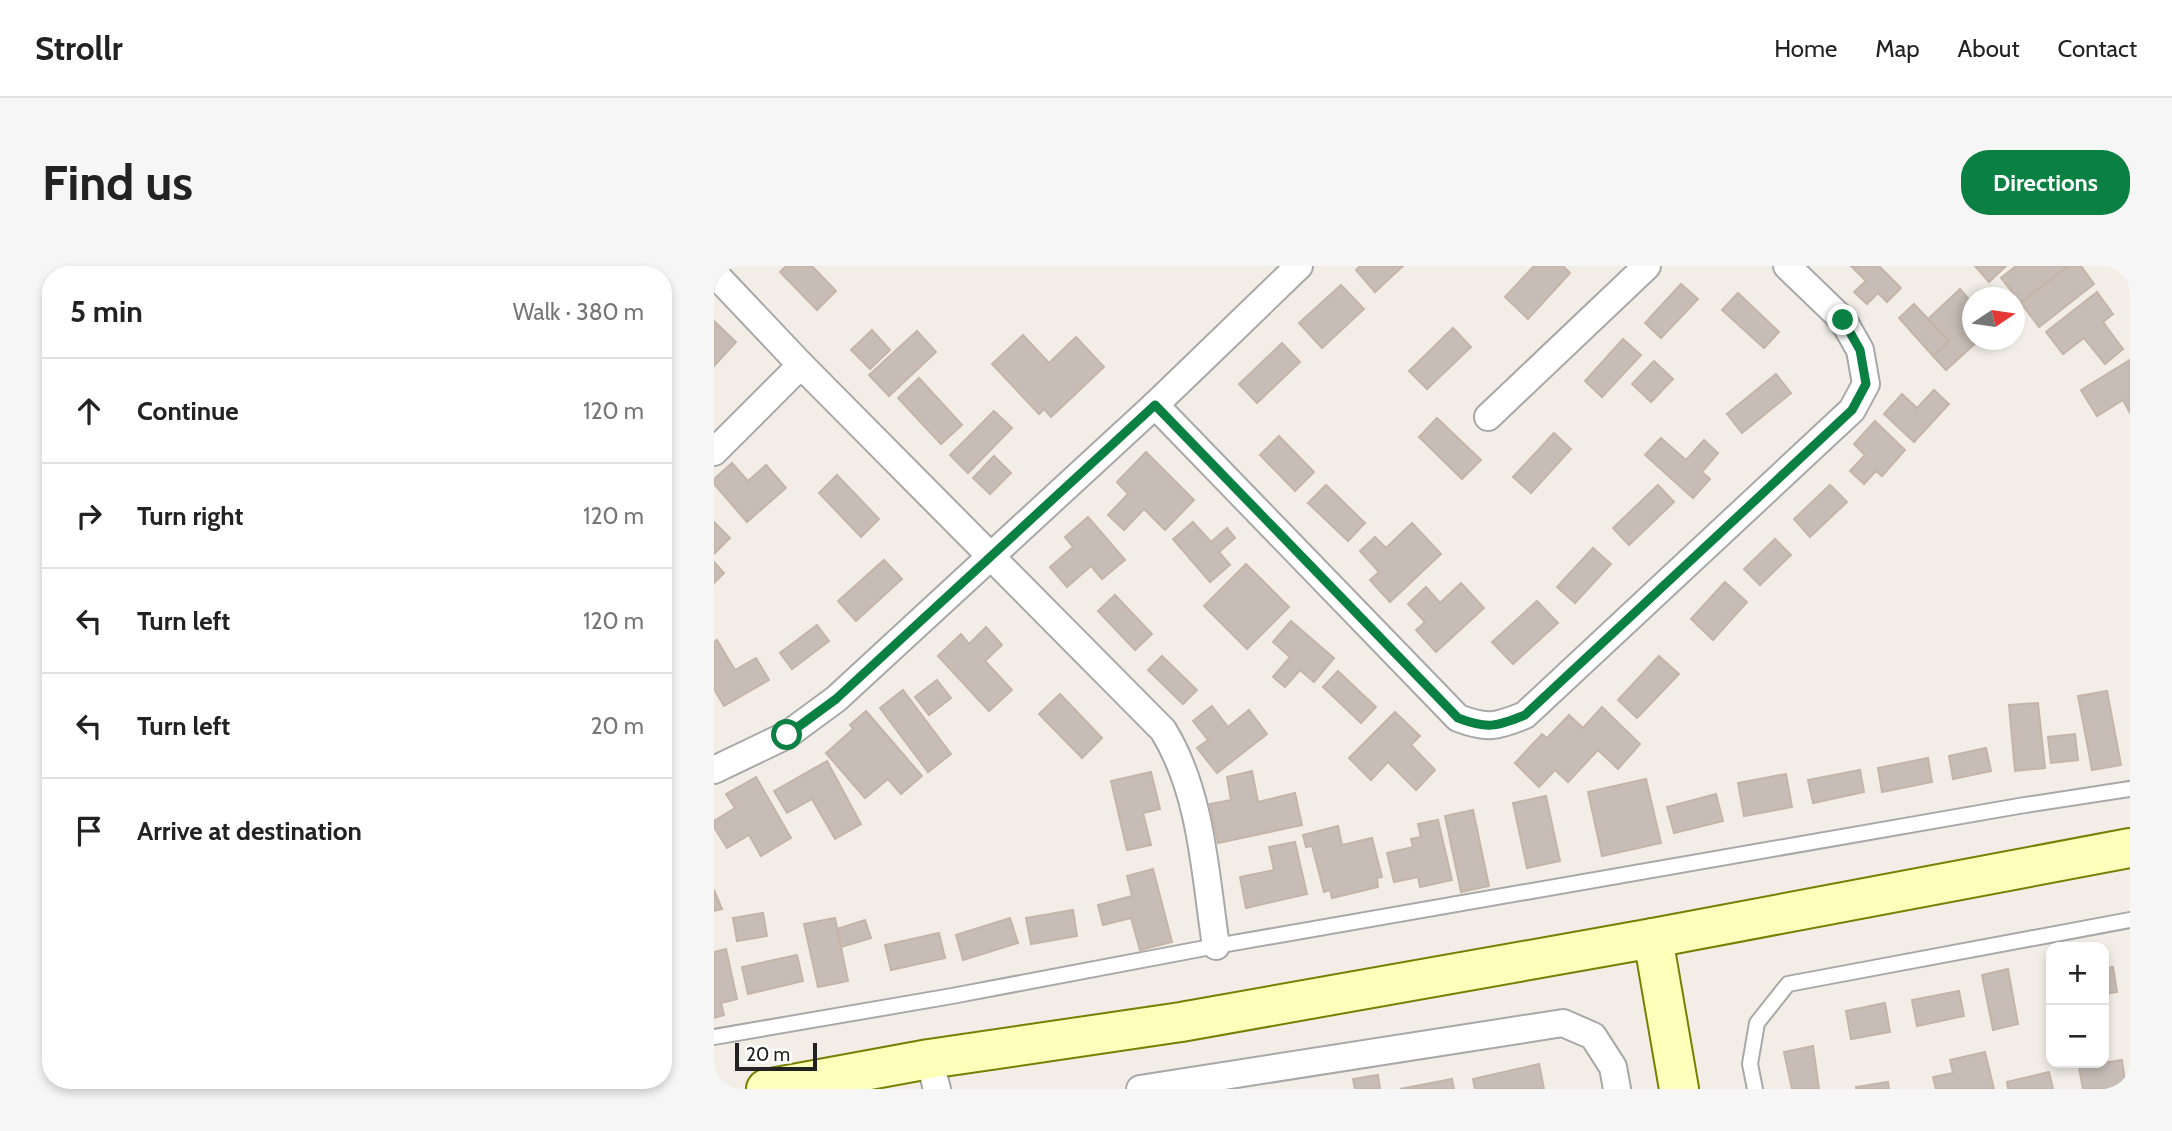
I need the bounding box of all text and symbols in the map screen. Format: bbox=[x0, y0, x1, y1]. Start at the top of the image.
text: Strollr bbox=[35, 28, 123, 68]
text: Home bbox=[1774, 34, 1837, 63]
text: Map bbox=[1875, 34, 1920, 63]
text: About bbox=[1958, 34, 2020, 63]
text: Contact bbox=[2058, 34, 2137, 63]
button: Directions bbox=[1961, 150, 2130, 215]
text: Find us bbox=[42, 153, 193, 212]
north arrow bbox=[1962, 287, 2025, 350]
text: 5 min bbox=[70, 293, 143, 330]
text: Walk · 380 m bbox=[513, 298, 644, 326]
route end bbox=[1827, 304, 1858, 335]
icon: ahead bbox=[70, 392, 108, 430]
text: Continue bbox=[137, 395, 239, 427]
text: 120 m bbox=[583, 397, 644, 425]
icon: right bbox=[70, 497, 108, 535]
text: Turn right bbox=[137, 500, 243, 532]
text: 120 m bbox=[583, 502, 644, 530]
icon: left bbox=[70, 602, 108, 640]
text: Turn left bbox=[137, 605, 230, 637]
text: 120 m bbox=[583, 607, 644, 635]
icon: left bbox=[70, 707, 108, 745]
text: Turn left bbox=[137, 710, 230, 742]
text: 20 m bbox=[591, 712, 644, 740]
route start bbox=[771, 719, 802, 750]
icon: arrive bbox=[70, 812, 108, 850]
text: Arrive at destination bbox=[137, 815, 362, 847]
map controls bbox=[2046, 942, 2109, 1068]
button: + bbox=[2046, 942, 2109, 1005]
button: − bbox=[2046, 1005, 2109, 1068]
scale bar bbox=[735, 1040, 817, 1072]
text: 20 m bbox=[746, 1043, 790, 1066]

